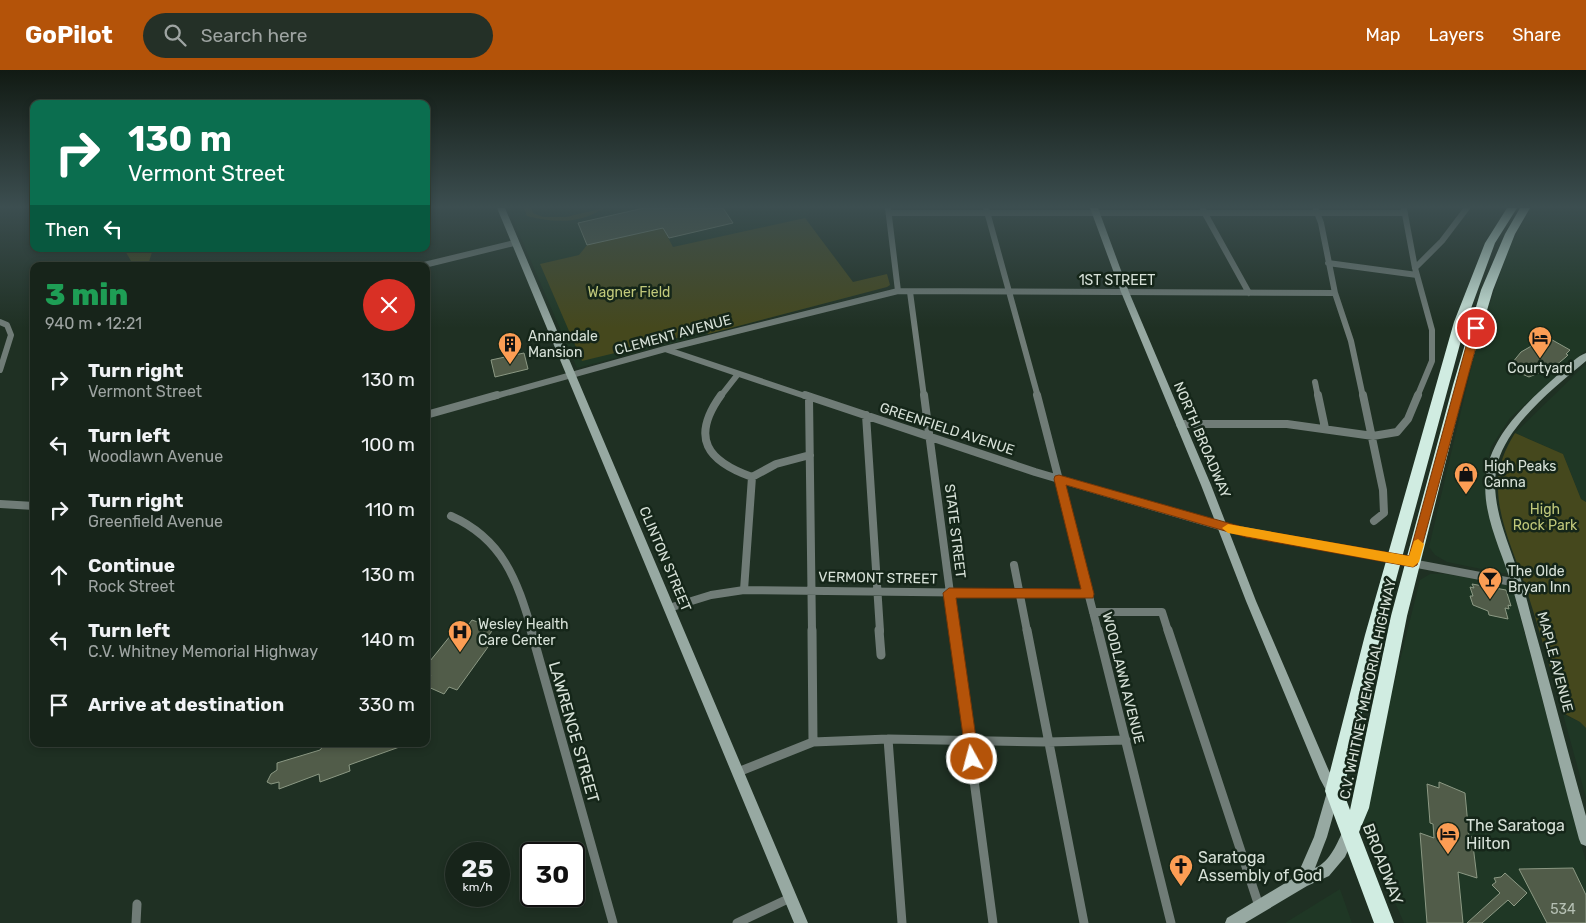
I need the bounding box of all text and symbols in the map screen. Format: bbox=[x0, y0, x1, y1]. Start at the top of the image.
search box bbox=[143, 13, 493, 58]
text: GoPilot bbox=[25, 21, 113, 49]
icon: search bbox=[161, 21, 189, 49]
text: Search here bbox=[201, 24, 307, 47]
text: Map bbox=[1366, 24, 1401, 46]
text: Layers bbox=[1429, 24, 1484, 46]
text: Share bbox=[1512, 24, 1561, 46]
text: 130 m bbox=[128, 118, 232, 160]
icon: right bbox=[45, 120, 110, 185]
text: Vermont Street bbox=[128, 160, 285, 187]
icon: left bbox=[99, 215, 127, 243]
text: Then bbox=[45, 218, 89, 241]
street label: 1ST STREET bbox=[1079, 272, 1155, 289]
text: 3 min bbox=[45, 277, 128, 313]
button: close bbox=[363, 279, 415, 331]
park label: Wagner Field bbox=[588, 284, 670, 301]
pin bbox=[1455, 307, 1497, 349]
street label: CLEMENT AVENUE bbox=[613, 311, 733, 359]
text: 940 m · 12:21 bbox=[45, 314, 142, 333]
icon: arrive bbox=[1462, 314, 1490, 342]
hotel icon: Courtyard bbox=[1527, 325, 1553, 359]
place label: Annandale Mansion bbox=[528, 328, 598, 361]
building icon: Annandale Mansion bbox=[497, 331, 523, 365]
text: Turn right bbox=[88, 359, 183, 382]
place label: Courtyard bbox=[1507, 360, 1573, 377]
icon: right bbox=[45, 366, 73, 394]
text: 130 m bbox=[362, 368, 415, 391]
street label: NORTH BROADWAY bbox=[1170, 379, 1234, 501]
text: Vermont Street bbox=[88, 382, 202, 401]
street label: GREENFIELD AVENUE bbox=[877, 399, 1017, 459]
text: Turn left bbox=[88, 424, 170, 447]
icon: left bbox=[45, 431, 73, 459]
text: 100 m bbox=[361, 433, 415, 456]
text: Woodlawn Avenue bbox=[88, 447, 223, 466]
place label: High Peaks Canna bbox=[1484, 458, 1556, 491]
shop icon: High Peaks Canna bbox=[1453, 461, 1479, 495]
street label: STATE STREET bbox=[941, 483, 969, 579]
text: Turn right bbox=[88, 489, 183, 512]
icon: right bbox=[45, 496, 73, 524]
text: 110 m bbox=[365, 498, 415, 521]
park label: High Rock Park bbox=[1513, 501, 1578, 534]
street label: CLINTON STREET bbox=[635, 504, 695, 614]
text: Greenfield Avenue bbox=[88, 512, 223, 531]
text: Continue bbox=[88, 554, 175, 577]
icon: ahead bbox=[45, 561, 73, 589]
text: 130 m bbox=[362, 563, 415, 586]
place label: The Olde Bryan Inn bbox=[1508, 563, 1571, 596]
bar icon: The Olde Bryan Inn bbox=[1477, 566, 1503, 600]
street label: VERMONT STREET bbox=[818, 568, 938, 588]
text: Rock Street bbox=[88, 577, 175, 596]
street label: C.V. WHITNEY MEMORIAL HIGHWAY bbox=[1336, 577, 1400, 801]
street label: WOODLAWN AVENUE bbox=[1098, 610, 1148, 746]
street label: MAPLE AVENUE bbox=[1533, 610, 1577, 714]
place label: Wesley Health Care Center bbox=[478, 616, 569, 649]
text: Turn left bbox=[88, 619, 170, 642]
hospital icon: Wesley Health Care Center bbox=[447, 619, 473, 653]
icon: left bbox=[45, 626, 73, 654]
text: 140 m bbox=[361, 628, 415, 651]
text: C.V. Whitney Memorial Highway bbox=[88, 642, 318, 661]
street label: LAWRENCE STREET bbox=[545, 659, 603, 805]
icon: arrive bbox=[45, 691, 73, 719]
text: Arrive at destination bbox=[88, 693, 284, 716]
text: 330 m bbox=[359, 693, 415, 716]
position arrow bbox=[945, 732, 997, 784]
place label: The Saratoga Hilton bbox=[1466, 816, 1565, 853]
street label: BROADWAY bbox=[1359, 821, 1407, 907]
hotel icon: The Saratoga Hilton bbox=[1435, 821, 1461, 855]
speed limit sign: 30 bbox=[520, 842, 585, 907]
place label: Saratoga Assembly of God bbox=[1198, 848, 1322, 885]
church icon: Saratoga Assembly of God bbox=[1168, 853, 1194, 887]
text: 25 bbox=[461, 854, 494, 883]
text: km/h bbox=[463, 880, 492, 894]
house number: 534 bbox=[1550, 901, 1576, 918]

